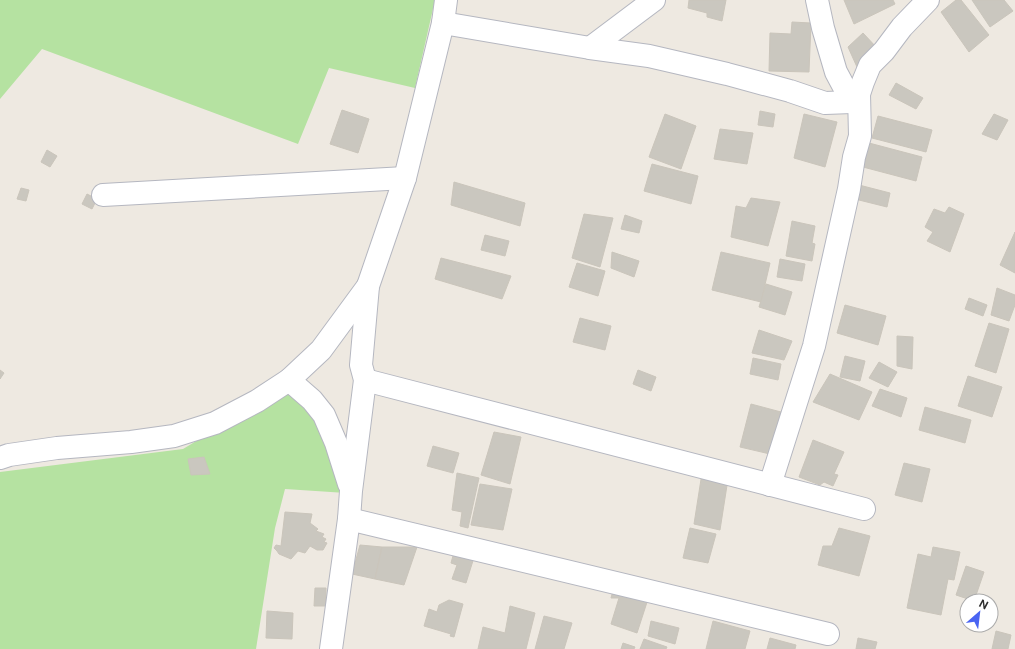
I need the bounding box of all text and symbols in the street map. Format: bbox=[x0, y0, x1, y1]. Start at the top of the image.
north arrow bbox=[959, 593, 999, 633]
text: N bbox=[977, 597, 990, 611]

